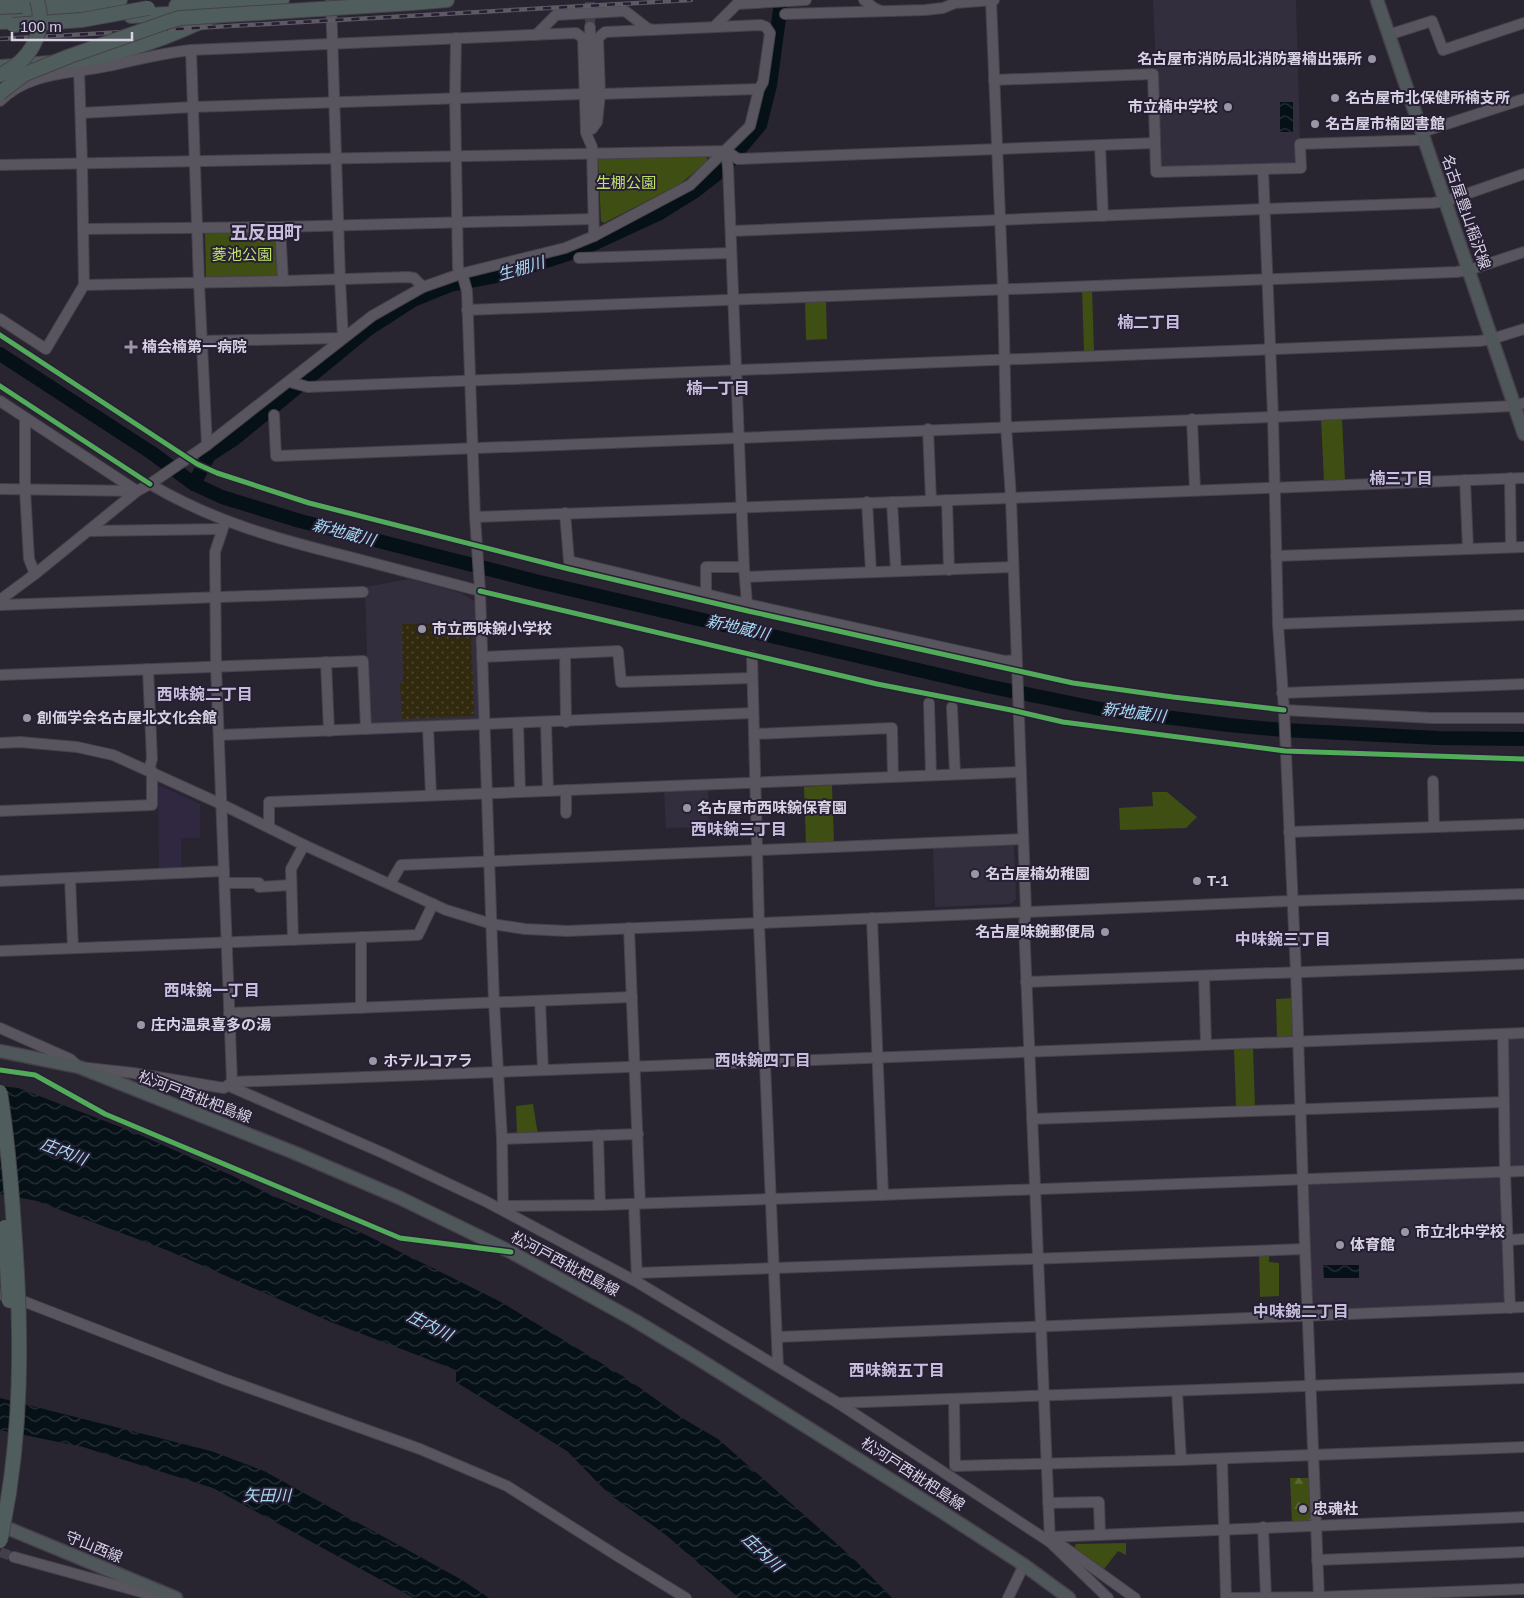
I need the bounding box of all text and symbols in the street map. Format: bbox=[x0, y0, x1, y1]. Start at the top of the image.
scale bar bbox=[12, 10, 132, 42]
text: 100 m bbox=[20, 18, 62, 35]
place label: 名古屋市消防局北消防署楠出張所 bbox=[1137, 50, 1362, 67]
marker: 名古屋市消防局北消防署楠出張所 bbox=[1366, 53, 1378, 65]
place label: 名古屋市北保健所楠支所 bbox=[1345, 89, 1510, 106]
marker: 名古屋市北保健所楠支所 bbox=[1329, 92, 1341, 104]
place label: 市立楠中学校 bbox=[1128, 98, 1218, 115]
marker: 市立楠中学校 bbox=[1222, 101, 1234, 113]
place label: 名古屋市楠図書館 bbox=[1325, 115, 1445, 132]
marker: 名古屋市楠図書館 bbox=[1309, 118, 1321, 130]
street label: 名古屋豊山稲沢線 bbox=[1439, 152, 1494, 271]
park label: 生棚公園 bbox=[596, 174, 656, 191]
district label: 五反田町 bbox=[230, 223, 302, 243]
park label: 菱池公園 bbox=[212, 246, 272, 263]
water label: 生棚川 bbox=[496, 253, 548, 283]
district label: 楠二丁目 bbox=[1117, 314, 1181, 331]
place label: 楠会楠第一病院 bbox=[142, 338, 247, 355]
marker: 楠会楠第一病院 bbox=[124, 340, 138, 354]
district label: 楠一丁目 bbox=[686, 380, 750, 397]
district label: 楠三丁目 bbox=[1369, 470, 1433, 487]
water label: 新地蔵川 bbox=[311, 516, 379, 549]
water label: 新地蔵川 bbox=[705, 612, 773, 643]
place label: 市立西味鋺小学校 bbox=[432, 620, 552, 637]
marker: 市立西味鋺小学校 bbox=[416, 623, 428, 635]
district label: 西味鋺二丁目 bbox=[157, 686, 253, 703]
water label: 新地蔵川 bbox=[1101, 700, 1169, 725]
place label: 創価学会名古屋北文化会館 bbox=[37, 709, 217, 726]
marker: 創価学会名古屋北文化会館 bbox=[21, 712, 33, 724]
place label: 名古屋市西味鋺保育園 bbox=[697, 799, 847, 816]
marker: 名古屋市西味鋺保育園 bbox=[681, 802, 693, 814]
district label: 西味鋺三丁目 bbox=[691, 821, 787, 838]
place label: 名古屋楠幼稚園 bbox=[985, 865, 1090, 882]
marker: 名古屋楠幼稚園 bbox=[969, 868, 981, 880]
place label: T-1 bbox=[1207, 872, 1229, 889]
marker: T-1 bbox=[1191, 875, 1203, 887]
place label: 名古屋味鋺郵便局 bbox=[975, 923, 1095, 940]
marker: 名古屋味鋺郵便局 bbox=[1099, 926, 1111, 938]
district label: 中味鋺三丁目 bbox=[1235, 931, 1331, 948]
district label: 西味鋺一丁目 bbox=[164, 982, 260, 999]
place label: 庄内温泉喜多の湯 bbox=[151, 1016, 271, 1033]
marker: 庄内温泉喜多の湯 bbox=[135, 1019, 147, 1031]
place label: ホテルコアラ bbox=[383, 1052, 473, 1069]
district label: 西味鋺四丁目 bbox=[715, 1052, 811, 1069]
marker: ホテルコアラ bbox=[367, 1055, 379, 1067]
street label: 松河戸西枇杷島線 bbox=[136, 1067, 254, 1126]
water label: 庄内川 bbox=[38, 1135, 91, 1169]
place label: 市立北中学校 bbox=[1415, 1223, 1505, 1240]
marker: 市立北中学校 bbox=[1399, 1226, 1411, 1238]
street label: 松河戸西枇杷島線 bbox=[508, 1228, 622, 1299]
place label: 体育館 bbox=[1350, 1236, 1395, 1253]
marker: 体育館 bbox=[1334, 1239, 1346, 1251]
district label: 中味鋺二丁目 bbox=[1253, 1303, 1349, 1320]
water label: 庄内川 bbox=[405, 1307, 457, 1345]
district label: 西味鋺五丁目 bbox=[849, 1362, 945, 1379]
street label: 松河戸西枇杷島線 bbox=[858, 1434, 968, 1513]
water label: 矢田川 bbox=[243, 1487, 293, 1504]
place label: 忠魂社 bbox=[1313, 1500, 1358, 1517]
marker: 忠魂社 bbox=[1297, 1503, 1309, 1515]
street label: 守山西線 bbox=[63, 1527, 125, 1566]
water label: 庄内川 bbox=[739, 1530, 787, 1576]

